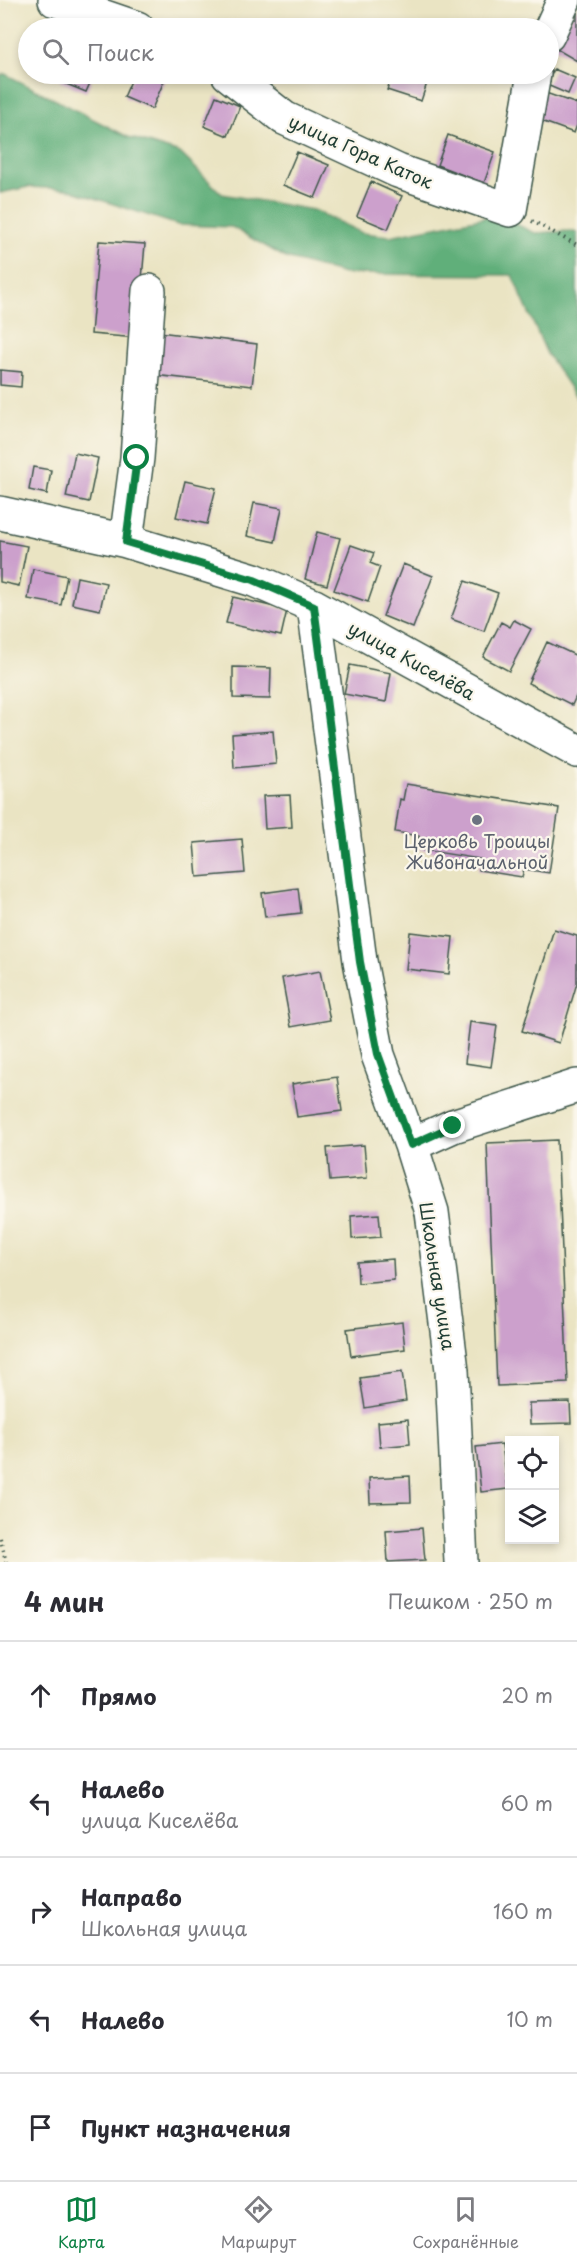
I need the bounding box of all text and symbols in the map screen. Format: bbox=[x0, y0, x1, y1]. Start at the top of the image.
search box bbox=[18, 18, 559, 84]
icon: search bbox=[39, 35, 72, 68]
text: Поиск bbox=[87, 35, 154, 68]
street label: улица Гора Каток bbox=[285, 107, 438, 195]
route start bbox=[123, 444, 149, 470]
street label: улица Киселёва bbox=[344, 614, 481, 706]
marker: Церковь Троицы Живоначальной bbox=[470, 813, 484, 827]
place label: Церковь Троицы Живоначальной bbox=[404, 827, 550, 875]
route end bbox=[439, 1112, 465, 1138]
street label: Школьная улица bbox=[413, 1200, 463, 1353]
map controls bbox=[505, 1436, 559, 1544]
button: locate bbox=[505, 1436, 559, 1490]
button: layers bbox=[505, 1490, 559, 1544]
text: 4 мин bbox=[24, 1582, 105, 1621]
text: Пешком · 250 m bbox=[388, 1586, 553, 1616]
icon: ahead bbox=[24, 1679, 57, 1712]
text: Прямо bbox=[81, 1679, 156, 1712]
text: 20 m bbox=[501, 1680, 553, 1710]
text: Налево bbox=[81, 1772, 164, 1805]
icon: left bbox=[24, 1787, 57, 1820]
text: 60 m bbox=[501, 1788, 553, 1818]
text: улица Киселёва bbox=[81, 1805, 238, 1835]
text: Направо bbox=[81, 1880, 182, 1913]
icon: right bbox=[24, 1895, 57, 1928]
text: 160 m bbox=[493, 1896, 553, 1926]
text: Школьная улица bbox=[81, 1913, 247, 1943]
icon: left bbox=[24, 2003, 57, 2036]
text: Налево bbox=[81, 2003, 164, 2036]
text: 10 m bbox=[506, 2004, 553, 2034]
icon: arrive bbox=[24, 2111, 57, 2144]
text: Пункт назначения bbox=[81, 2111, 291, 2144]
tab: Карта bbox=[58, 2193, 105, 2253]
tab: Маршрут bbox=[221, 2193, 296, 2253]
tab: Сохранённые bbox=[412, 2193, 519, 2253]

